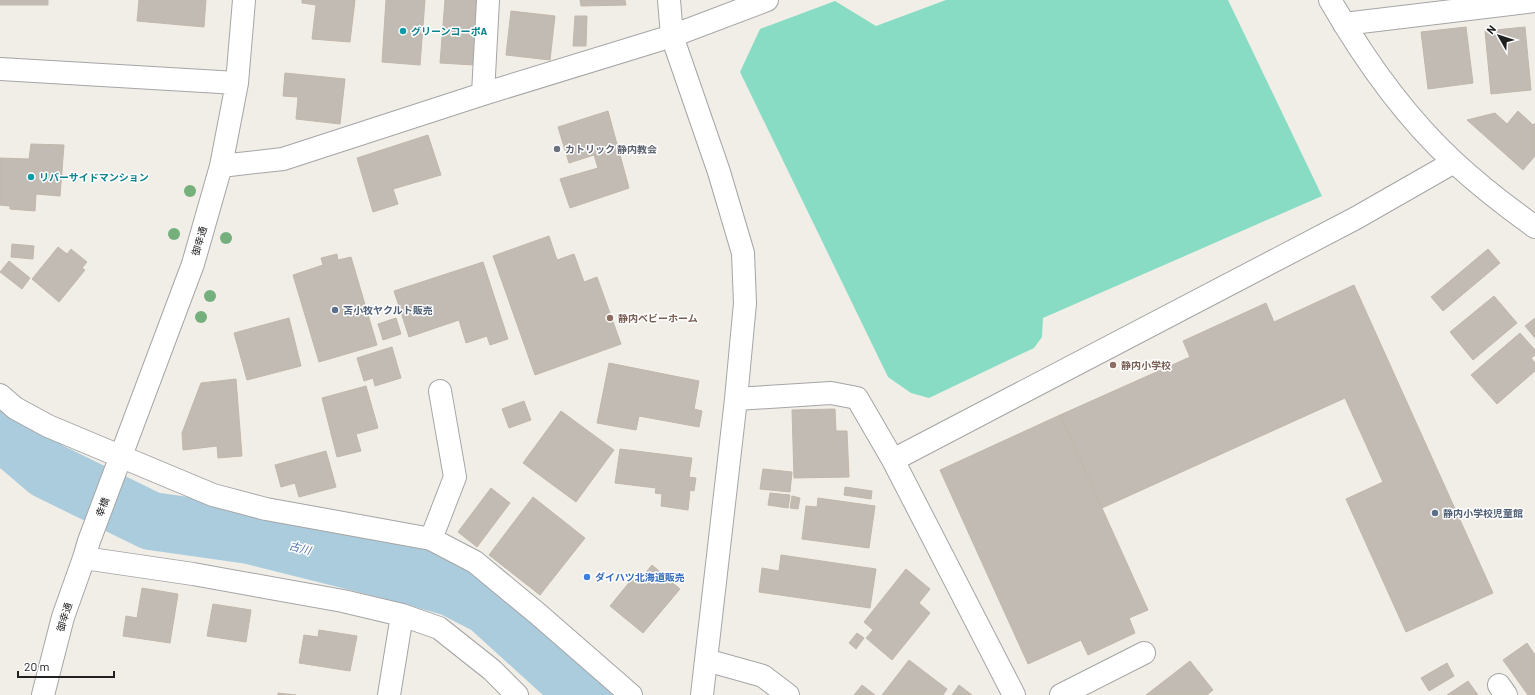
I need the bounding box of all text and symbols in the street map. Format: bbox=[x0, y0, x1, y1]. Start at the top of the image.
north arrow bbox=[1479, 16, 1519, 56]
text: N bbox=[1483, 22, 1498, 36]
place label: グリーンコーポA bbox=[411, 25, 487, 37]
marker: グリーンコーポA bbox=[398, 26, 408, 36]
place label: カトリック 静内教会 bbox=[565, 143, 657, 155]
marker: カトリック 静内教会 bbox=[552, 144, 562, 154]
place label: リバーサイドマンション bbox=[39, 171, 149, 183]
marker: リバーサイドマンション bbox=[26, 172, 36, 182]
street label: 御幸通 bbox=[189, 225, 209, 257]
place label: 苫小牧ヤクルト販売 bbox=[343, 304, 433, 316]
marker: 苫小牧ヤクルト販売 bbox=[330, 305, 340, 315]
place label: 静内ベビーホーム bbox=[618, 312, 698, 324]
marker: 静内ベビーホーム bbox=[605, 313, 615, 323]
place label: 静内小学校 bbox=[1121, 359, 1171, 371]
marker: 静内小学校 bbox=[1108, 360, 1118, 370]
street label: 幸橋 bbox=[93, 496, 111, 518]
place label: 静内小学校児童館 bbox=[1443, 507, 1523, 519]
marker: 静内小学校児童館 bbox=[1430, 508, 1440, 518]
water label: 古川 bbox=[288, 538, 313, 557]
place label: ダイハツ北海道販売 bbox=[595, 571, 685, 583]
marker: ダイハツ北海道販売 bbox=[582, 572, 592, 582]
street label: 御幸通 bbox=[54, 601, 74, 633]
scale bar bbox=[18, 653, 114, 679]
text: 20 m bbox=[24, 659, 50, 673]

